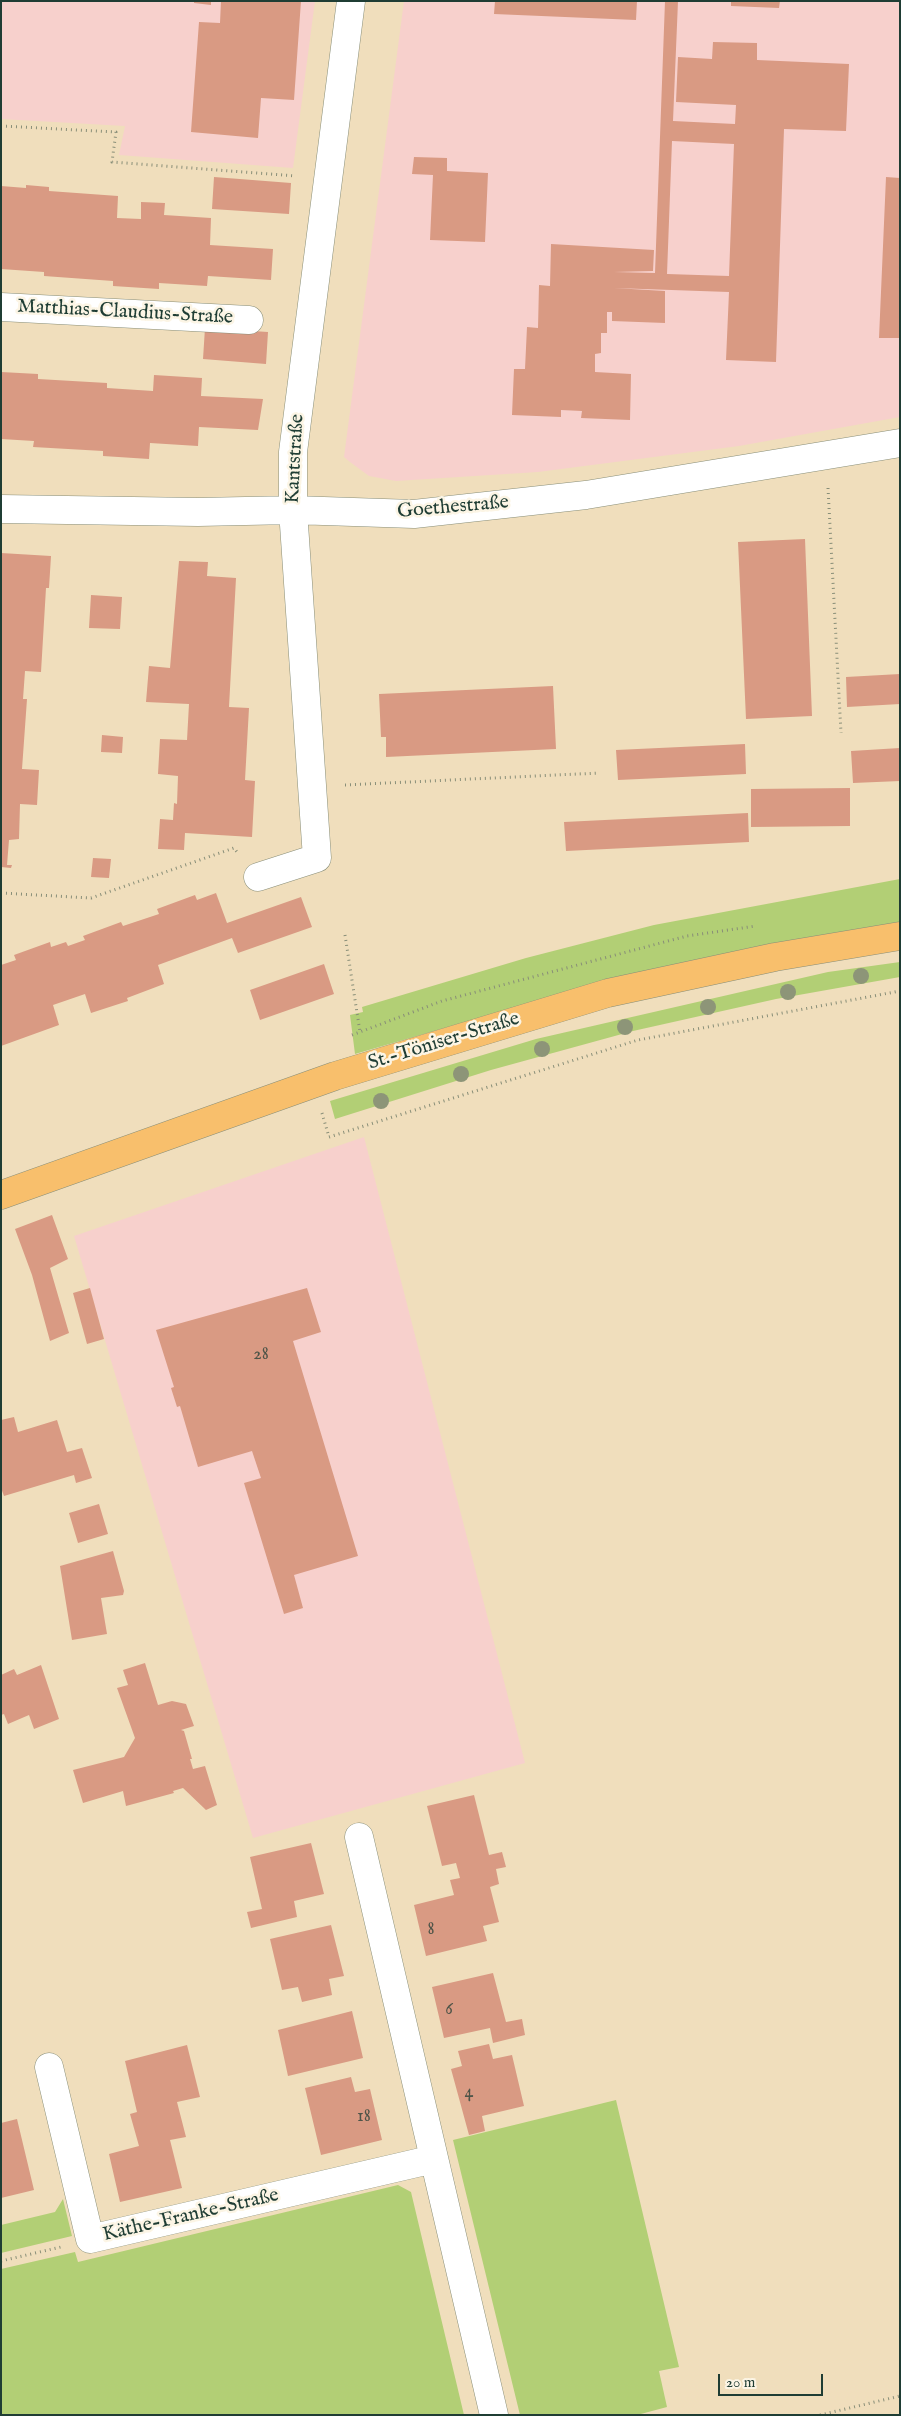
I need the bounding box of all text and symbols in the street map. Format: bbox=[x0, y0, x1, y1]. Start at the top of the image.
street label: Matthias-Claudius-Straße bbox=[16, 295, 234, 331]
street label: Kantstraße bbox=[282, 413, 310, 505]
street label: Goethestraße bbox=[396, 491, 510, 525]
street label: St.-Töniser-Straße bbox=[365, 1008, 523, 1076]
house number: 28 bbox=[253, 1344, 269, 1366]
house number: 8 bbox=[427, 1919, 435, 1941]
house number: 6 bbox=[445, 1999, 453, 2021]
house number: 4 bbox=[465, 2082, 473, 2104]
house number: 18 bbox=[357, 2106, 371, 2128]
street label: Käthe-Franke-Straße bbox=[101, 2184, 281, 2248]
scale bar bbox=[721, 2364, 826, 2396]
text: 20 m bbox=[726, 2373, 755, 2392]

